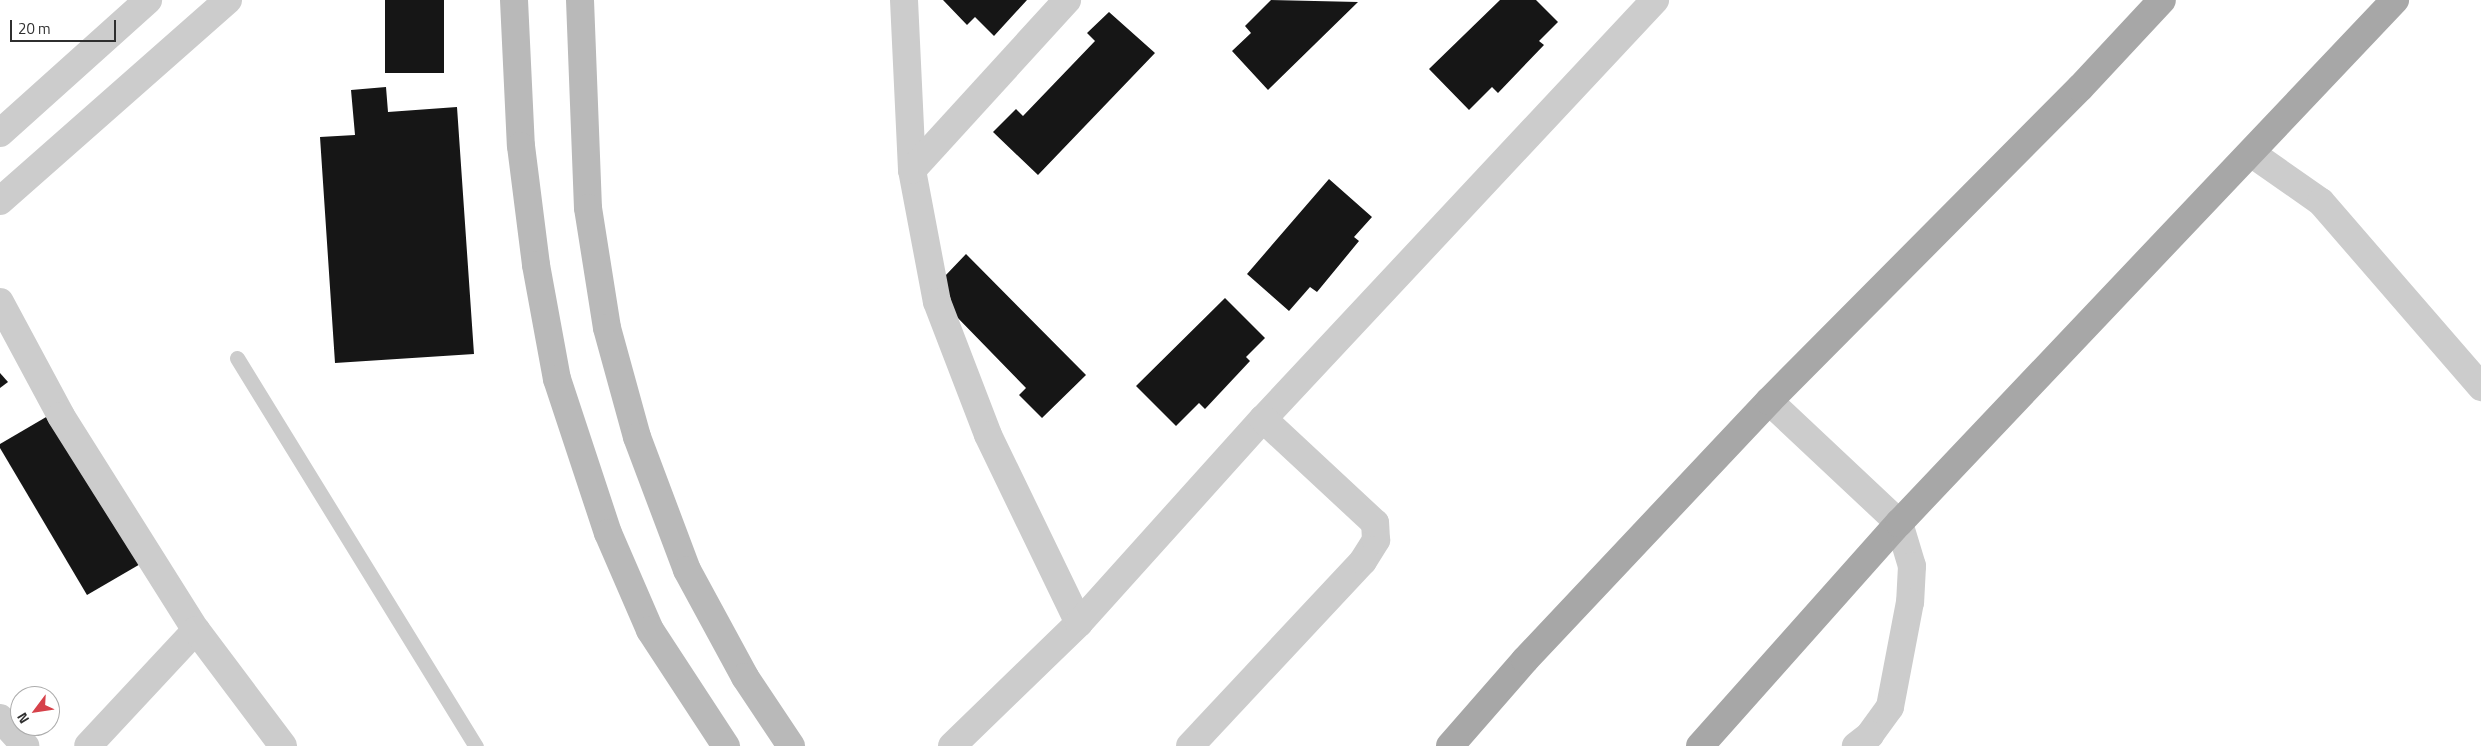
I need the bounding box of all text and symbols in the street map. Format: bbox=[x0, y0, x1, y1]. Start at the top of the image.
scale bar bbox=[12, 10, 119, 42]
text: 20 m bbox=[18, 17, 51, 40]
north arrow bbox=[10, 686, 60, 736]
text: N bbox=[11, 709, 34, 728]

